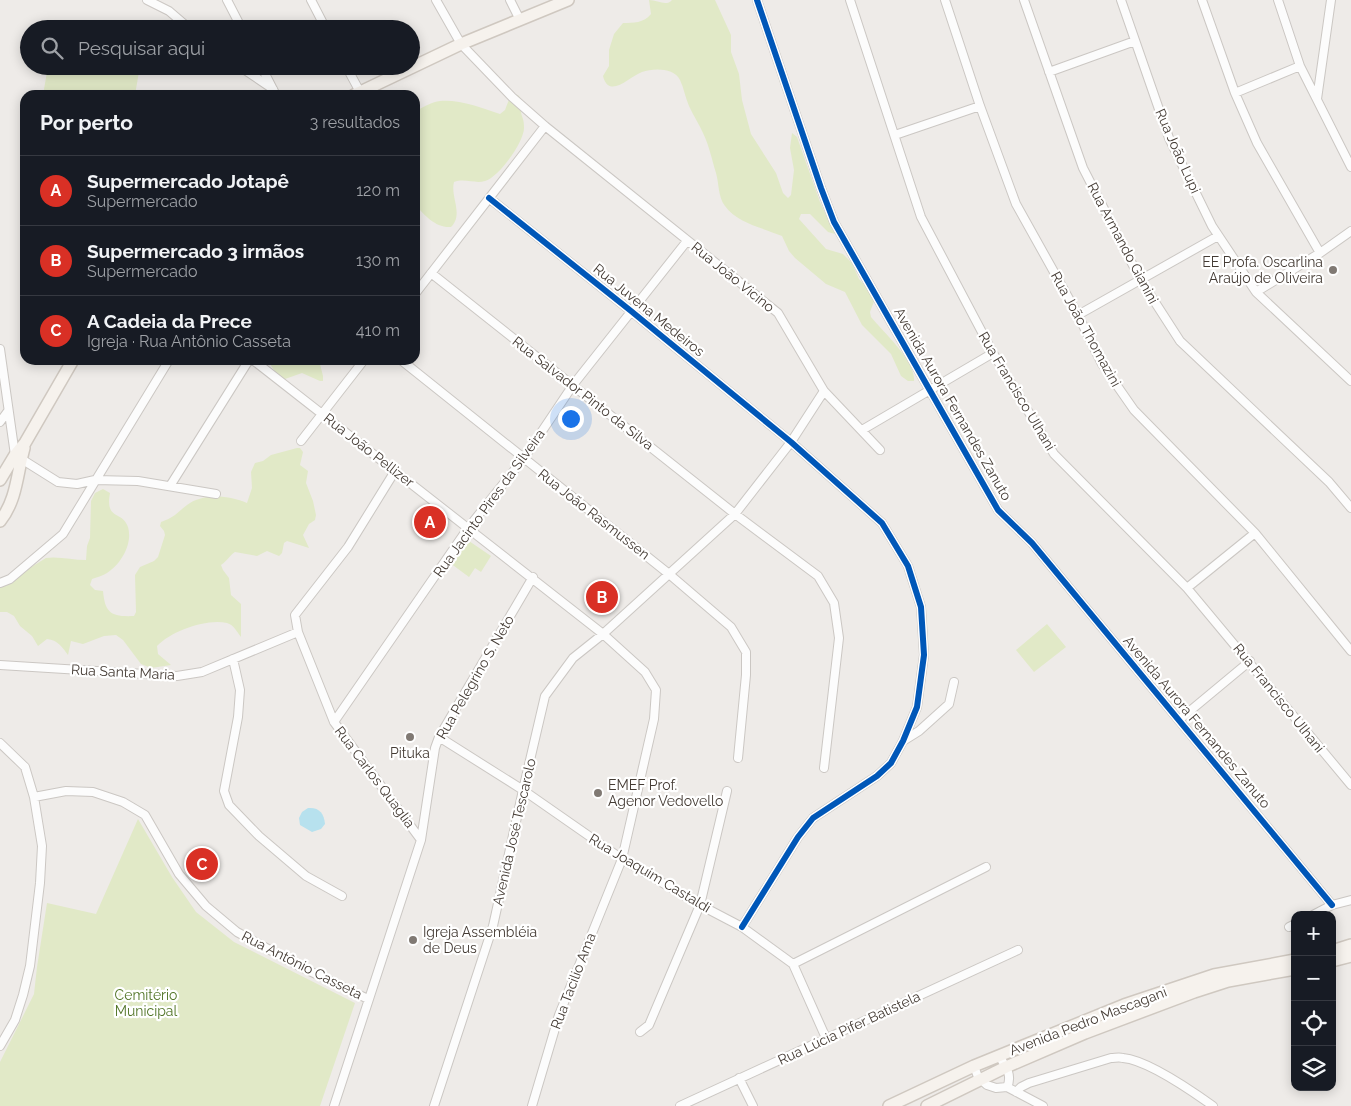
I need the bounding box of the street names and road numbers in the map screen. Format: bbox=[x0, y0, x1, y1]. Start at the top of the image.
street label: Rua João Lupi bbox=[1152, 106, 1204, 196]
street label: Rua Armando Gianini bbox=[1084, 180, 1162, 306]
street label: Rua João Vicino bbox=[688, 239, 778, 315]
street label: Rua Juvena Medeiros bbox=[590, 260, 708, 360]
street label: Rua João Thomazini bbox=[1048, 269, 1124, 389]
street label: Avenida Aurora Fernandes Zanuto bbox=[891, 305, 1015, 503]
street label: Rua Francisco Ulhani bbox=[975, 329, 1059, 453]
street label: Rua Salvador Pinto da Silva bbox=[509, 333, 657, 453]
street label: Rua João Pellizer bbox=[321, 410, 417, 490]
street label: Rua Jacinto Pires da Silveira bbox=[430, 426, 548, 580]
street label: Rua João Rasmussen bbox=[535, 465, 653, 563]
street label: Rua Pelegrino S. Neto bbox=[433, 612, 517, 742]
street label: Avenida Aurora Fernandes Zanuto bbox=[1120, 633, 1274, 811]
street label: Rua Francisco Ulhani bbox=[1230, 640, 1328, 756]
street label: Rua Santa Maria bbox=[71, 661, 175, 683]
street label: Rua Carlos Quaglia bbox=[332, 723, 418, 831]
street label: Avenida José Tescarolo bbox=[489, 757, 539, 907]
street label: Rua Joaquim Castaldi bbox=[586, 830, 714, 916]
street label: Rua Antônio Casseta bbox=[239, 928, 365, 1002]
street label: Rua Tacilio Ama bbox=[547, 931, 599, 1031]
street label: Avenida Pedro Mascagani bbox=[1007, 984, 1169, 1058]
street label: Rua Lúcia Pifer Batistela bbox=[775, 988, 923, 1068]

